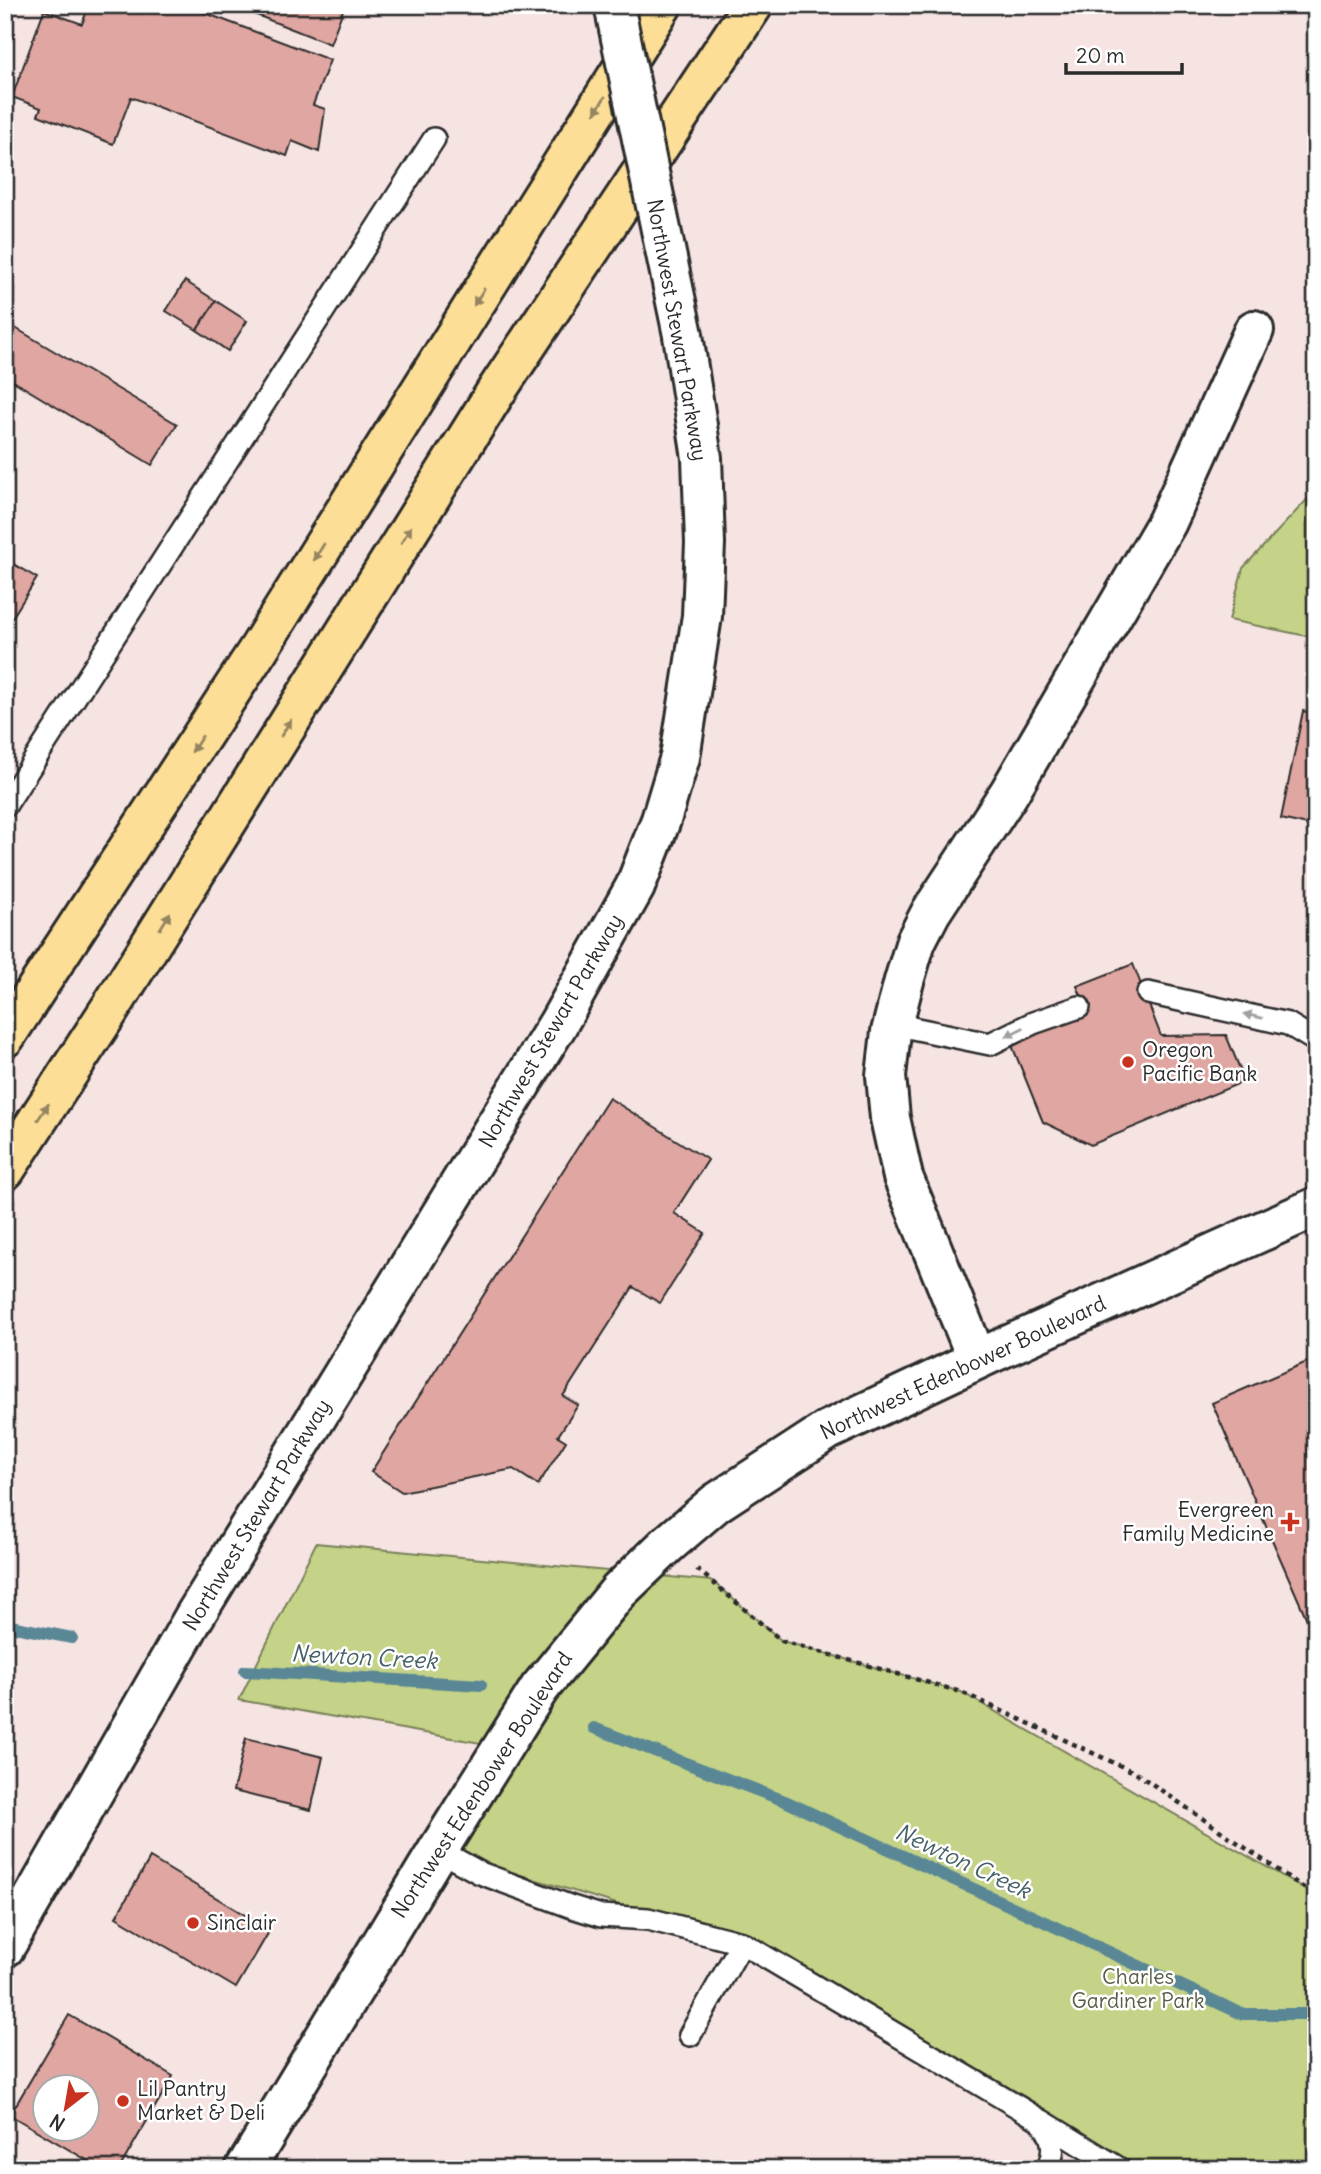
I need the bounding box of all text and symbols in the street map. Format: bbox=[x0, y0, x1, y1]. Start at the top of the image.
scale bar bbox=[1066, 32, 1181, 76]
text: 20 m bbox=[1076, 42, 1125, 69]
one-way arrow bbox=[594, 95, 607, 114]
street label: Northwest Stewart Parkway bbox=[641, 197, 714, 463]
one-way arrow bbox=[473, 288, 486, 307]
one-way arrow bbox=[400, 525, 413, 545]
one-way arrow bbox=[313, 543, 326, 562]
one-way arrow bbox=[279, 718, 292, 738]
one-way arrow bbox=[190, 734, 203, 754]
street label: Northwest Stewart Parkway bbox=[472, 909, 629, 1152]
one-way arrow bbox=[159, 911, 172, 930]
one-way arrow bbox=[1242, 1011, 1264, 1022]
one-way arrow bbox=[1005, 1026, 1025, 1037]
place label: Oregon Pacific Bank bbox=[1142, 1036, 1257, 1087]
marker: Oregon Pacific Bank bbox=[1120, 1054, 1136, 1070]
one-way arrow bbox=[36, 1103, 49, 1122]
street label: Northwest Edenbower Boulevard bbox=[816, 1289, 1110, 1446]
street label: Northwest Stewart Parkway bbox=[177, 1394, 337, 1635]
place label: Evergreen Family Medicine bbox=[1122, 1496, 1274, 1547]
marker: Evergreen Family Medicine bbox=[1280, 1512, 1300, 1532]
water label: Newton Creek bbox=[290, 1638, 439, 1675]
street label: Northwest Edenbower Boulevard bbox=[385, 1646, 578, 1923]
water label: Newton Creek bbox=[891, 1817, 1037, 1905]
place label: Sinclair bbox=[207, 1909, 277, 1936]
marker: Sinclair bbox=[185, 1915, 201, 1931]
park label: Charles Gardiner Park bbox=[1072, 1963, 1204, 2014]
north arrow bbox=[32, 2072, 102, 2142]
place label: Lil Pantry Market & Deli bbox=[137, 2075, 265, 2126]
marker: Lil Pantry Market & Deli bbox=[115, 2093, 131, 2109]
text: N bbox=[45, 2109, 69, 2136]

